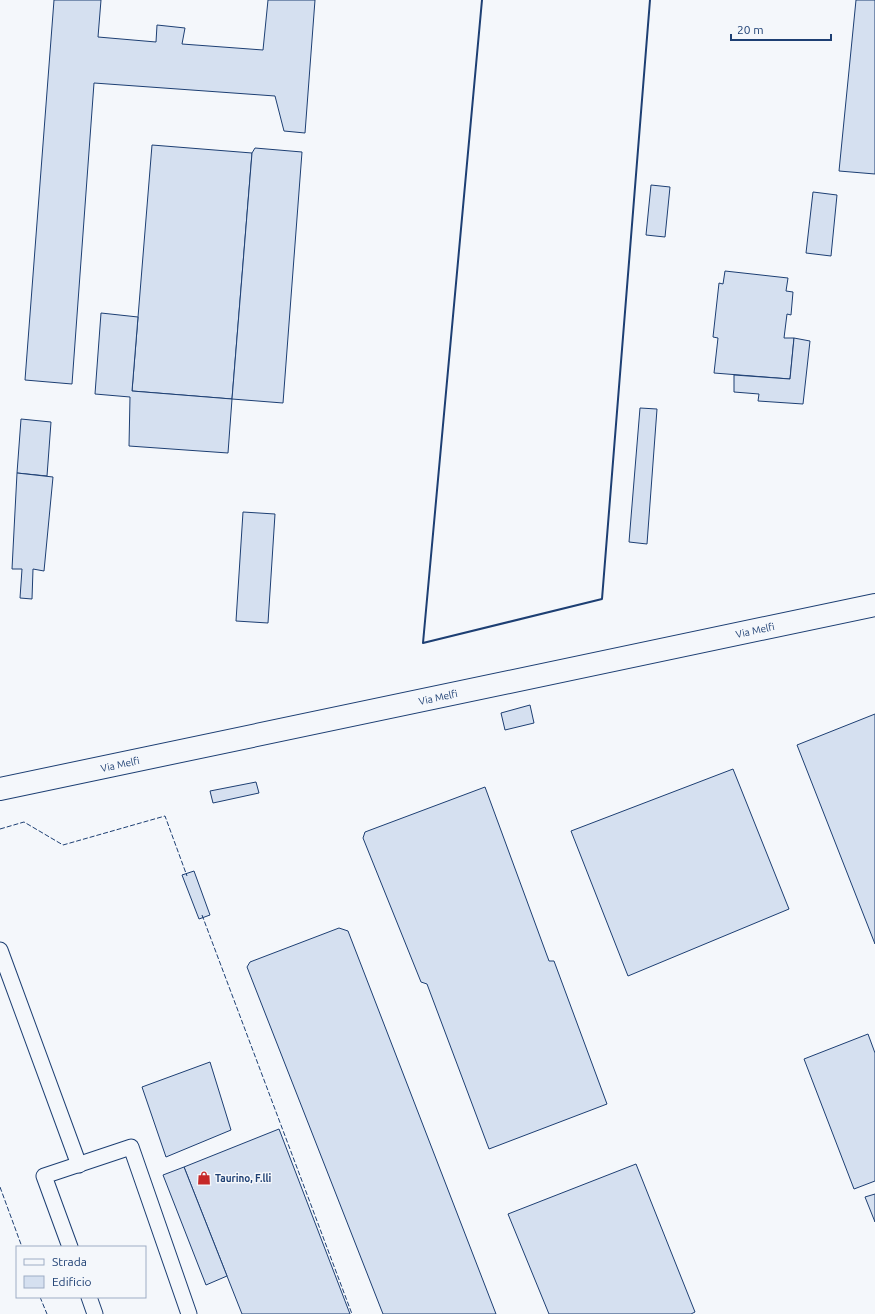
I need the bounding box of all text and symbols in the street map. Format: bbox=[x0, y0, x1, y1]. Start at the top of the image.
scale bar bbox=[731, 16, 831, 42]
text: 20 m bbox=[737, 23, 764, 36]
street label: Via Melfi bbox=[735, 621, 776, 640]
street label: Via Melfi bbox=[418, 688, 459, 707]
street label: Via Melfi bbox=[100, 755, 141, 774]
shop icon: Taurino, F.lli bbox=[196, 1170, 212, 1186]
place label: Taurino, F.lli bbox=[215, 1173, 272, 1184]
legend bbox=[16, 1246, 146, 1298]
text: Strada bbox=[52, 1255, 87, 1268]
text: Edificio bbox=[52, 1275, 92, 1288]

